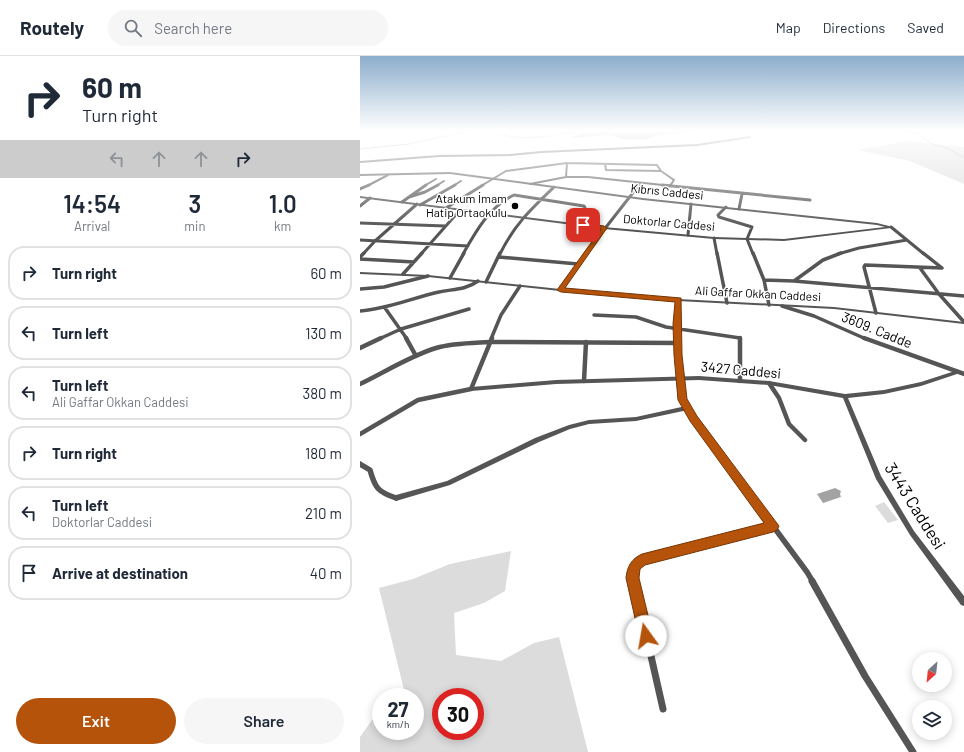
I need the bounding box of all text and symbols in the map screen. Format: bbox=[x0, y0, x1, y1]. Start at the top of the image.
search box bbox=[108, 10, 388, 46]
text: Routely bbox=[20, 16, 84, 39]
icon: search bbox=[122, 17, 144, 39]
text: Search here bbox=[154, 19, 232, 37]
text: Map bbox=[776, 19, 801, 36]
text: Directions bbox=[823, 19, 885, 36]
text: Saved bbox=[907, 19, 944, 36]
text: 60 m bbox=[82, 70, 142, 104]
icon: right bbox=[16, 72, 68, 124]
text: Turn right bbox=[82, 104, 158, 126]
icon: left bbox=[106, 148, 128, 170]
icon: ahead bbox=[148, 148, 170, 170]
icon: ahead bbox=[190, 148, 212, 170]
icon: right bbox=[232, 148, 254, 170]
street label: Kıbrıs Caddesi bbox=[630, 180, 704, 202]
text: 14:54 bbox=[63, 189, 121, 218]
text: 3 bbox=[189, 189, 201, 218]
text: 1.0 bbox=[269, 189, 297, 218]
place label: Atakum İmam Hatip Ortaokulu bbox=[426, 191, 507, 219]
marker: Atakum İmam Hatip Ortaokulu bbox=[510, 201, 520, 211]
pin bbox=[566, 208, 600, 242]
street label: Doktorlar Caddesi bbox=[623, 211, 716, 233]
icon: arrive bbox=[572, 214, 594, 236]
text: Arrival bbox=[74, 218, 110, 234]
text: min bbox=[184, 218, 205, 234]
text: km bbox=[274, 218, 291, 234]
icon: right bbox=[18, 262, 40, 284]
text: Turn right bbox=[52, 264, 117, 282]
text: 60 m bbox=[310, 264, 342, 282]
street label: Ali Gaffar Okkan Caddesi bbox=[695, 283, 821, 303]
street label: 3609. Cadde bbox=[839, 308, 915, 351]
icon: left bbox=[18, 322, 40, 344]
text: Turn left bbox=[52, 324, 108, 342]
text: 130 m bbox=[305, 324, 342, 342]
street label: 3427 Caddesi bbox=[700, 358, 782, 381]
text: Turn left bbox=[52, 376, 108, 394]
icon: left bbox=[18, 382, 40, 404]
text: 380 m bbox=[303, 384, 342, 402]
text: Ali Gaffar Okkan Caddesi bbox=[52, 394, 189, 410]
icon: right bbox=[18, 442, 40, 464]
text: Turn right bbox=[52, 444, 117, 462]
text: 180 m bbox=[305, 444, 342, 462]
street label: 3443 Caddesi bbox=[881, 458, 950, 553]
text: Turn left bbox=[52, 496, 108, 514]
icon: left bbox=[18, 502, 40, 524]
text: 210 m bbox=[305, 504, 342, 522]
text: Doktorlar Caddesi bbox=[52, 514, 152, 530]
icon: arrive bbox=[18, 562, 40, 584]
text: Arrive at destination bbox=[52, 564, 188, 582]
text: 40 m bbox=[310, 564, 342, 582]
position arrow bbox=[625, 615, 667, 657]
north arrow bbox=[912, 652, 952, 692]
map controls bbox=[912, 652, 952, 740]
speed limit sign: 30 bbox=[432, 688, 484, 740]
text: 27 bbox=[387, 697, 409, 721]
button: Exit bbox=[16, 698, 176, 744]
button: Share bbox=[184, 698, 344, 744]
button: layers bbox=[912, 700, 952, 740]
text: km/h bbox=[387, 718, 409, 730]

